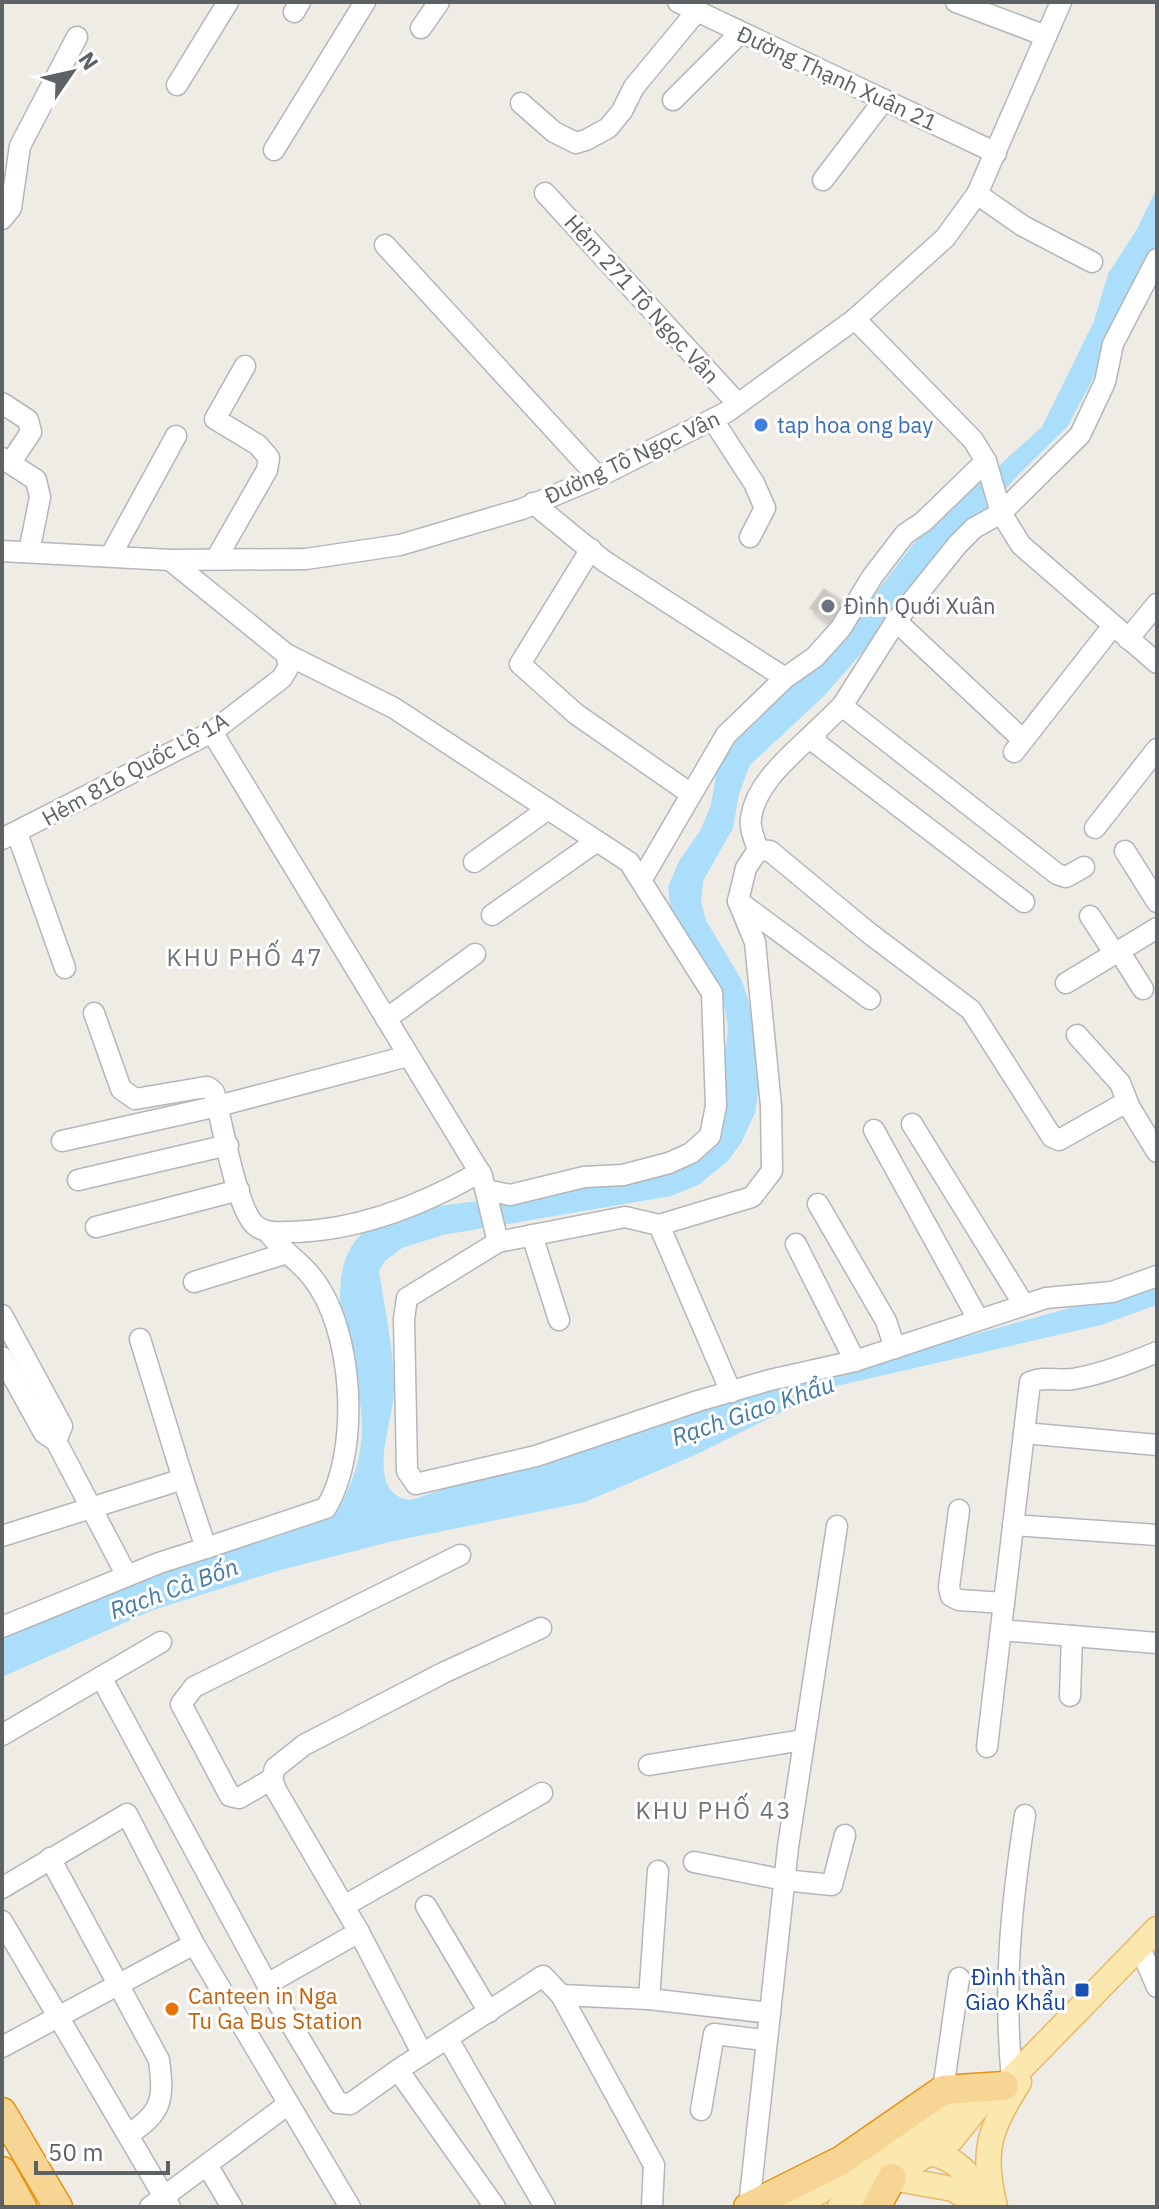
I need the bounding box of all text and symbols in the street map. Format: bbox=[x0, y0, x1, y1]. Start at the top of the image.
street label: Đường Thạnh Xuân 21 bbox=[732, 18, 942, 137]
north arrow bbox=[32, 32, 112, 112]
text: N bbox=[73, 46, 105, 75]
street label: Hẻm 271 Tô Ngọc Vân bbox=[559, 208, 726, 389]
street label: Đường Tô Ngọc Vân bbox=[539, 403, 724, 510]
place label: tap hoa ong bay bbox=[777, 410, 933, 439]
marker: tap hoa ong bay bbox=[752, 416, 770, 434]
place label: Đình Quới Xuân bbox=[844, 591, 996, 620]
marker: Đình Quới Xuân bbox=[819, 597, 837, 615]
street label: Hẻm 816 Quốc Lộ 1A bbox=[36, 705, 233, 832]
district label: KHU PHỐ 47 bbox=[166, 939, 324, 973]
water label: Rạch Giao Khẩu bbox=[667, 1367, 838, 1453]
water label: Rạch Cả Bốn bbox=[105, 1550, 242, 1626]
district label: KHU PHỐ 43 bbox=[635, 1792, 793, 1826]
place label: Đình thần Giao Khẩu bbox=[965, 1962, 1066, 2016]
place label: Canteen in Nga Tu Ga Bus Station bbox=[188, 1981, 362, 2035]
marker: Đình thần Giao Khẩu bbox=[1073, 1981, 1091, 1999]
marker: Canteen in Nga Tu Ga Bus Station bbox=[163, 2000, 181, 2018]
scale bar bbox=[36, 2125, 168, 2175]
text: 50 m bbox=[48, 2136, 103, 2168]

